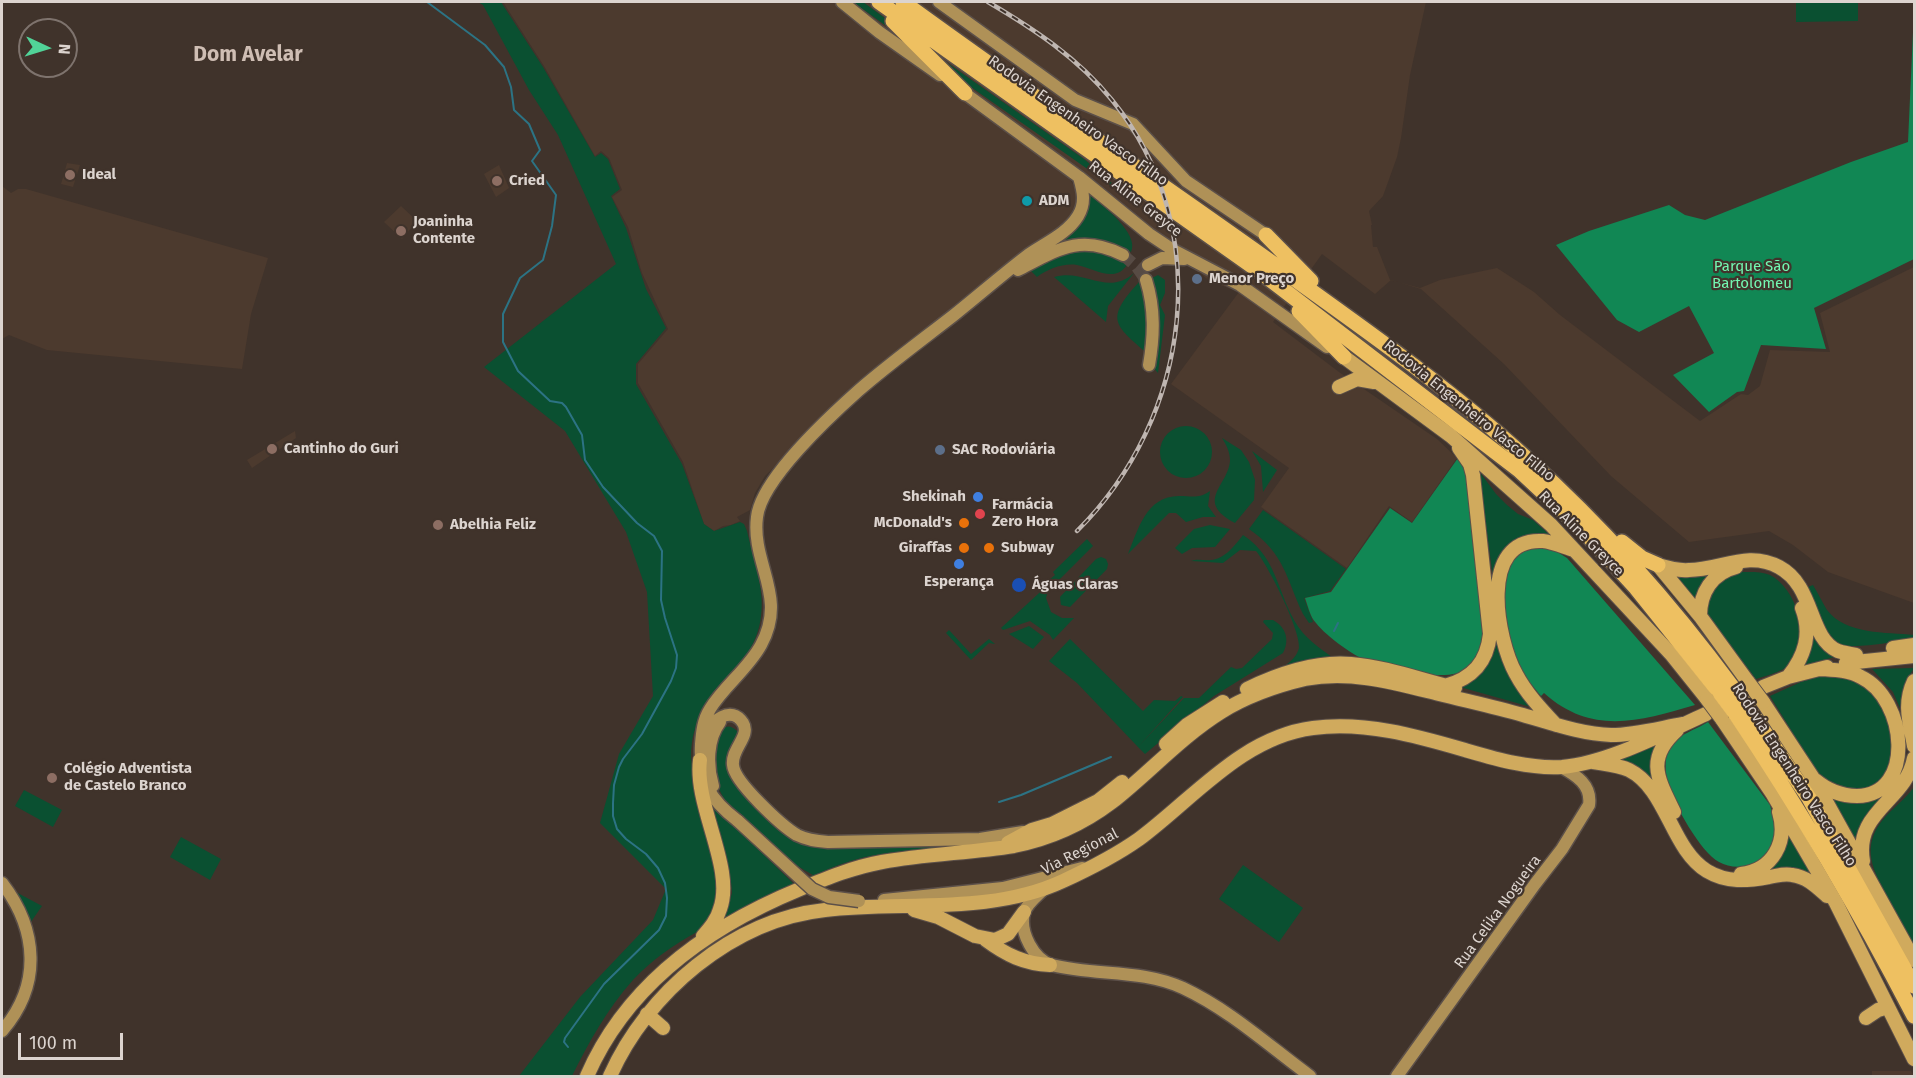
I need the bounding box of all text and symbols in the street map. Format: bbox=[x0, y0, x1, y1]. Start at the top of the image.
north arrow bbox=[18, 18, 78, 78]
district label: Dom Avelar bbox=[193, 42, 303, 68]
text: N bbox=[55, 43, 74, 55]
street label: Rodovia Engenheiro Vasco Filho bbox=[985, 52, 1171, 190]
street label: Rua Aline Greyce bbox=[1085, 157, 1185, 241]
place label: Ideal bbox=[82, 166, 116, 184]
marker: Ideal bbox=[63, 168, 77, 182]
place label: Cried bbox=[509, 172, 545, 190]
marker: Cried bbox=[490, 174, 504, 188]
place label: ADM bbox=[1039, 192, 1069, 210]
marker: ADM bbox=[1020, 194, 1034, 208]
place label: Joaninha Contente bbox=[413, 213, 475, 248]
marker: Joaninha Contente bbox=[394, 224, 408, 238]
park label: Parque São Bartolomeu bbox=[1712, 258, 1792, 293]
place label: Menor Preço bbox=[1209, 270, 1294, 288]
marker: Menor Preço bbox=[1190, 272, 1204, 286]
street label: Rodovia Engenheiro Vasco Filho bbox=[1380, 336, 1558, 486]
place label: Cantinho do Guri bbox=[284, 440, 399, 458]
place label: SAC Rodoviária bbox=[952, 441, 1055, 459]
marker: Cantinho do Guri bbox=[265, 442, 279, 456]
marker: SAC Rodoviária bbox=[933, 443, 947, 457]
place label: Shekinah bbox=[902, 488, 966, 506]
street label: Rua Aline Greyce bbox=[1535, 488, 1627, 580]
marker: Shekinah bbox=[971, 490, 985, 504]
place label: Farmácia Zero Hora bbox=[992, 496, 1058, 531]
marker: Farmácia Zero Hora bbox=[973, 507, 987, 521]
place label: McDonald's bbox=[874, 514, 952, 532]
place label: Abelhia Feliz bbox=[450, 516, 536, 534]
marker: McDonald's bbox=[957, 516, 971, 530]
marker: Abelhia Feliz bbox=[431, 518, 445, 532]
place label: Giraffas bbox=[899, 539, 952, 557]
place label: Subway bbox=[1001, 539, 1054, 557]
marker: Giraffas bbox=[957, 541, 971, 555]
marker: Subway bbox=[982, 541, 996, 555]
marker: Esperança bbox=[952, 557, 966, 571]
place label: Esperança bbox=[924, 573, 994, 591]
marker: Águas Claras bbox=[1010, 576, 1028, 594]
place label: Águas Claras bbox=[1032, 576, 1118, 594]
street label: Rodovia Engenheiro Vasco Filho bbox=[1728, 680, 1860, 870]
place label: Colégio Adventista de Castelo Branco bbox=[64, 760, 192, 795]
marker: Colégio Adventista de Castelo Branco bbox=[45, 771, 59, 785]
street label: Via Regional bbox=[1039, 825, 1121, 879]
street label: Rua Celika Nogueira bbox=[1451, 852, 1545, 972]
scale bar bbox=[21, 1021, 126, 1059]
text: 100 m bbox=[29, 1032, 77, 1054]

